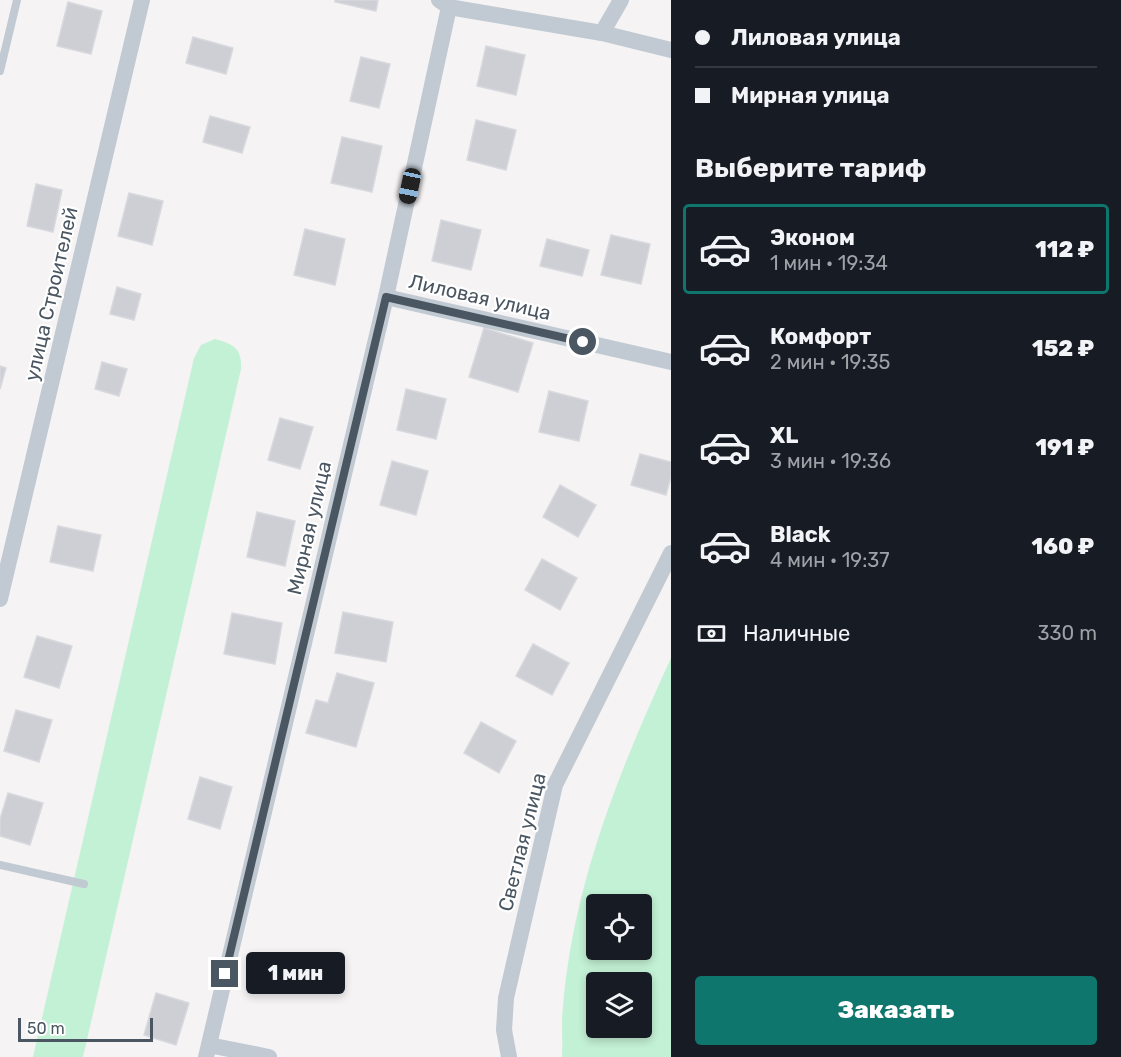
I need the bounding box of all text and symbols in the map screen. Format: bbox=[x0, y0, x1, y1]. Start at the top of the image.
text: Лиловая улица bbox=[731, 24, 901, 51]
text: Мирная улица bbox=[731, 82, 890, 109]
text: Выберите тариф bbox=[695, 152, 926, 184]
car bbox=[397, 167, 423, 205]
street label: улица Строителей bbox=[19, 205, 83, 383]
icon: car bbox=[698, 222, 752, 276]
text: Эконом bbox=[770, 224, 855, 251]
text: 112 ₽ bbox=[1035, 236, 1094, 263]
text: 1 мин · 19:34 bbox=[770, 251, 888, 275]
street label: Лиловая улица bbox=[407, 269, 553, 325]
icon: car bbox=[698, 321, 752, 375]
text: Комфорт bbox=[770, 323, 871, 350]
route start bbox=[569, 328, 596, 355]
text: 152 ₽ bbox=[1032, 335, 1094, 362]
text: 2 мин · 19:35 bbox=[770, 350, 890, 374]
icon: car bbox=[698, 420, 752, 474]
text: XL bbox=[770, 422, 798, 449]
text: 191 ₽ bbox=[1036, 434, 1094, 461]
text: 3 мин · 19:36 bbox=[770, 449, 891, 473]
street label: Мирная улица bbox=[282, 459, 336, 597]
icon: car bbox=[698, 519, 752, 573]
text: Black bbox=[770, 521, 831, 548]
text: 160 ₽ bbox=[1032, 533, 1094, 560]
text: 4 мин · 19:37 bbox=[770, 548, 890, 572]
icon: cash bbox=[695, 617, 728, 650]
text: Наличные bbox=[743, 620, 850, 647]
text: 330 m bbox=[1038, 621, 1097, 645]
street label: Светлая улица bbox=[493, 770, 551, 914]
map controls bbox=[586, 894, 652, 1038]
button: locate bbox=[586, 894, 652, 960]
callout: 1 мин bbox=[246, 953, 345, 995]
route end bbox=[211, 960, 238, 987]
text: 1 мин bbox=[268, 961, 323, 985]
button: layers bbox=[586, 972, 652, 1038]
button: Заказать bbox=[695, 976, 1097, 1045]
scale bar bbox=[18, 1015, 153, 1042]
text: 50 m bbox=[27, 1019, 65, 1038]

